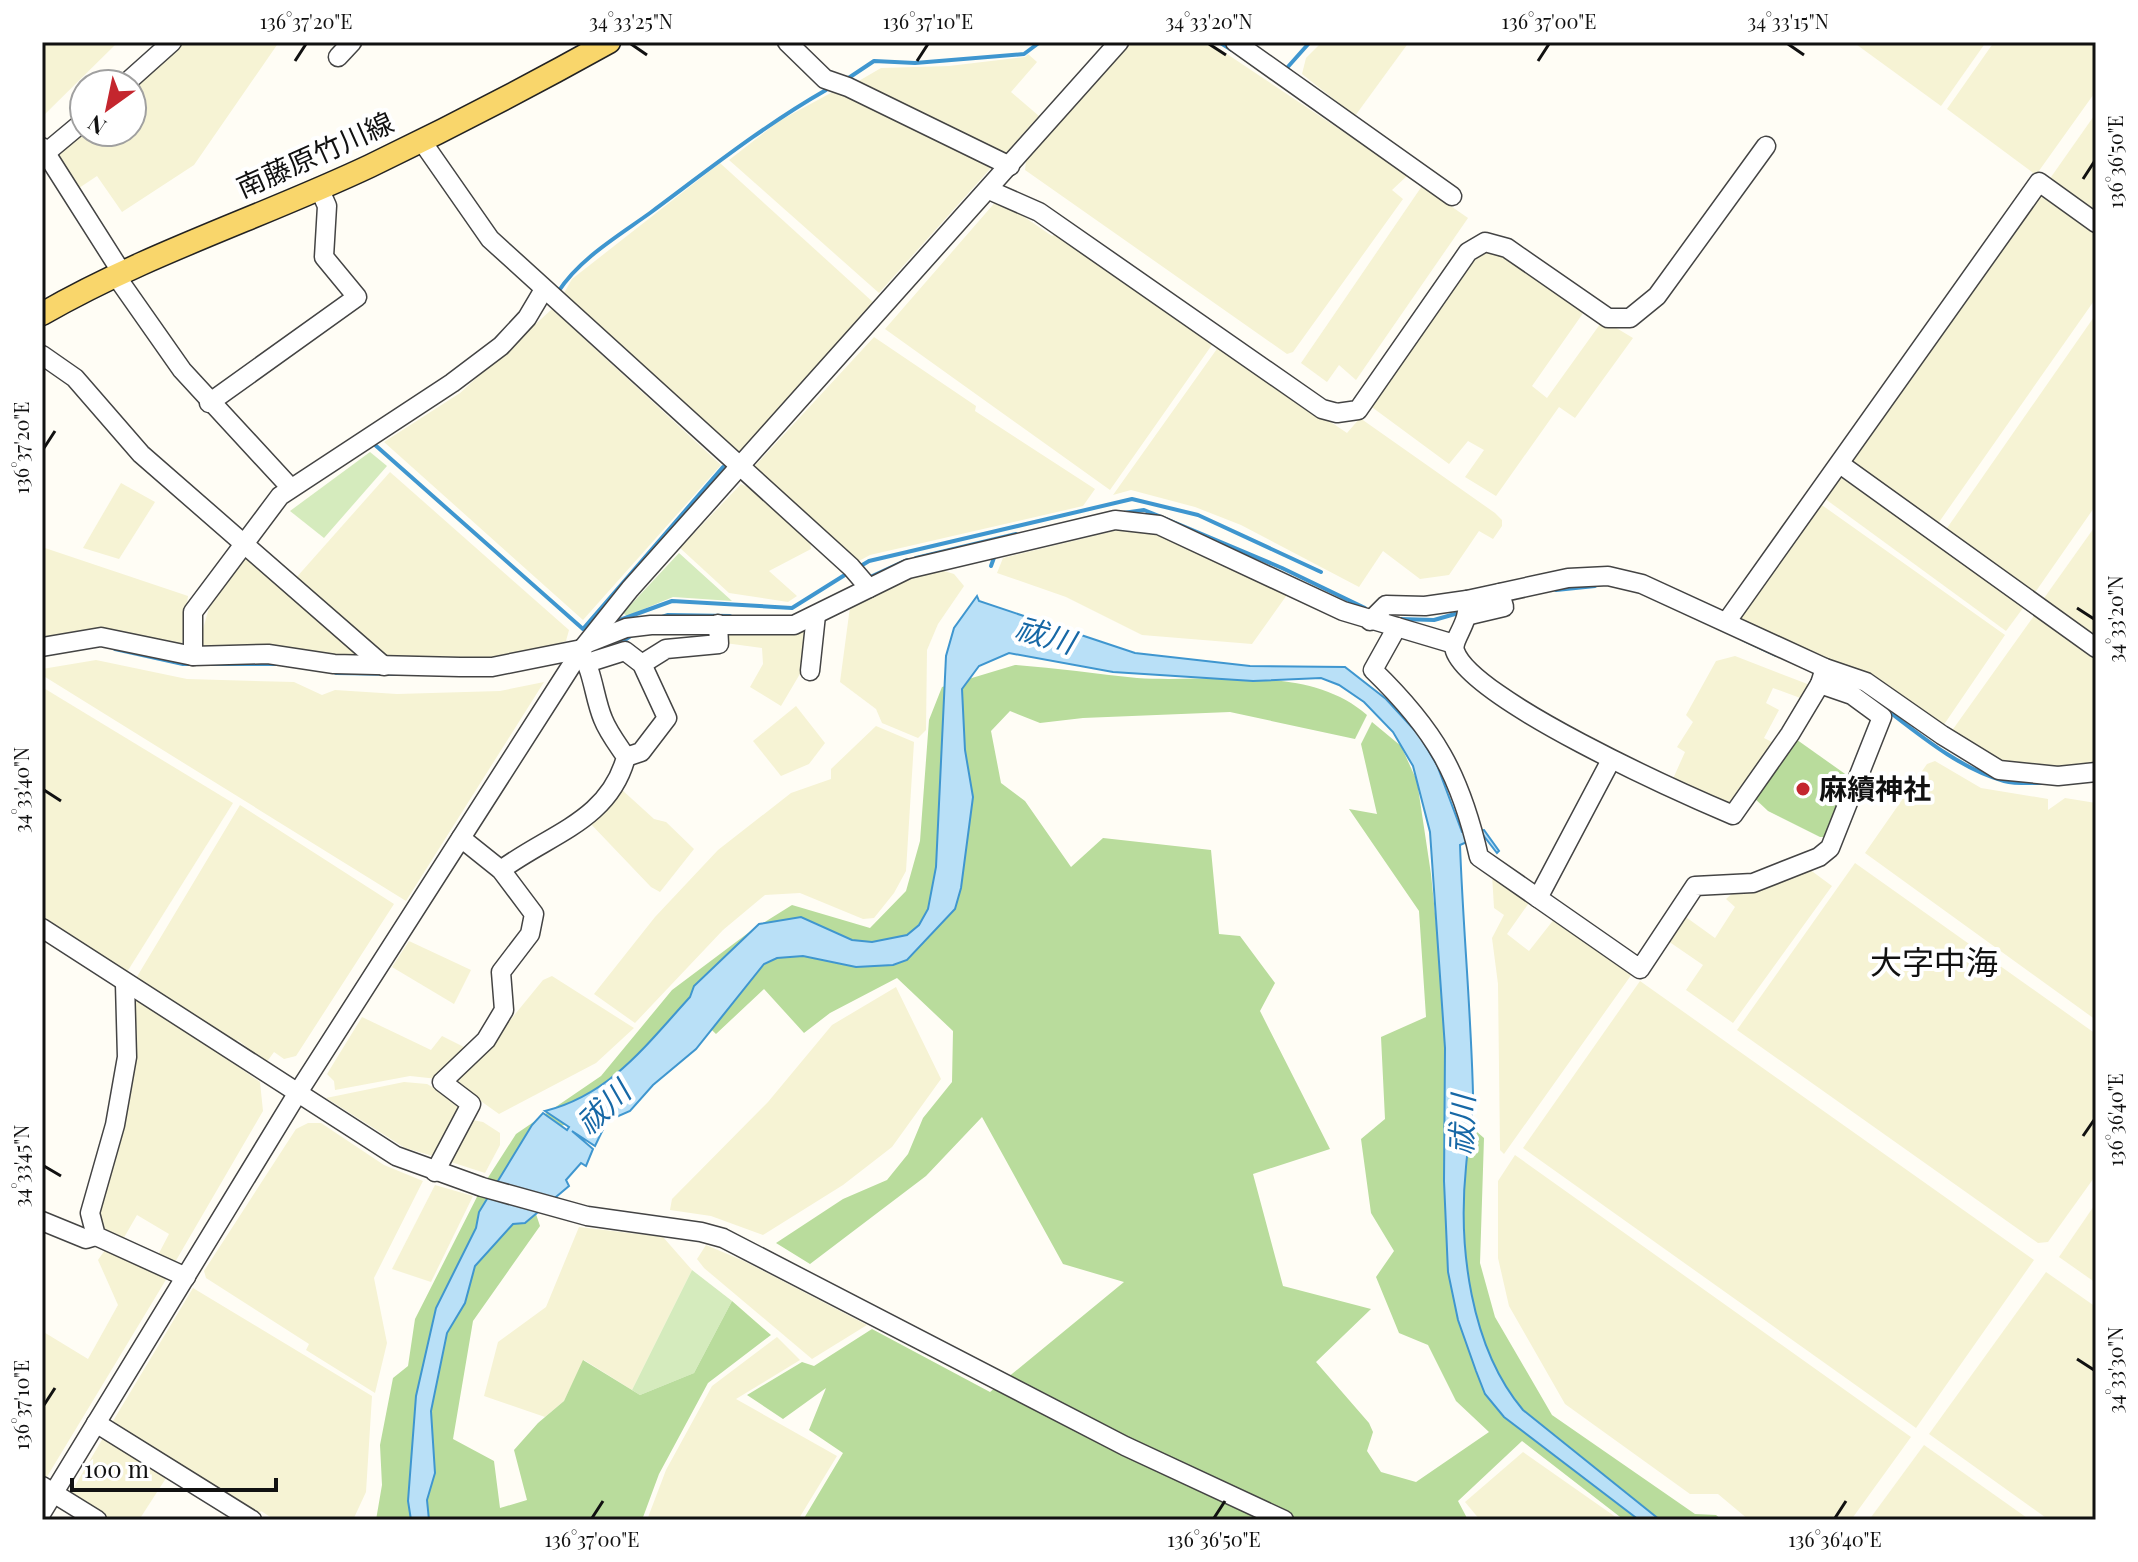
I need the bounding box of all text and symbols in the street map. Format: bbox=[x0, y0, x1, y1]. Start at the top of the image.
text: 136°37'20"E bbox=[260, 7, 352, 34]
text: 34°33'25"N bbox=[589, 7, 673, 34]
text: 136°37'10"E bbox=[883, 7, 973, 34]
text: 34°33'20"N bbox=[1165, 7, 1253, 34]
text: 136°37'00"E bbox=[1502, 7, 1596, 34]
text: 34°33'15"N bbox=[1747, 7, 1829, 34]
north arrow bbox=[68, 68, 148, 148]
street label: 南藤原竹川線 bbox=[230, 103, 399, 205]
text: N bbox=[82, 109, 111, 143]
text: 136°36'50"E bbox=[2101, 115, 2128, 209]
text: 136°37'20"E bbox=[7, 402, 34, 494]
text: 34°33'20"N bbox=[2101, 575, 2128, 663]
water label: 祓川 bbox=[1011, 607, 1083, 662]
text: 34°33'40"N bbox=[7, 747, 34, 833]
place label: 麻續神社 bbox=[1819, 769, 1931, 806]
marker: 麻續神社 bbox=[1794, 780, 1812, 798]
district label: 大字中海 bbox=[1870, 939, 1998, 982]
water label: 祓川 bbox=[567, 1069, 640, 1142]
text: 136°36'40"E bbox=[2101, 1073, 2128, 1167]
water label: 祓川 bbox=[1440, 1091, 1482, 1156]
text: 34°33'45"N bbox=[7, 1125, 34, 1207]
text: 34°33'30"N bbox=[2101, 1327, 2128, 1413]
text: 136°37'10"E bbox=[7, 1360, 34, 1450]
scale bar bbox=[72, 1442, 276, 1492]
text: 100 m bbox=[84, 1452, 149, 1484]
text: 136°37'00"E bbox=[545, 1525, 639, 1552]
text: 136°36'50"E bbox=[1167, 1525, 1261, 1552]
text: 136°36'40"E bbox=[1788, 1525, 1882, 1552]

